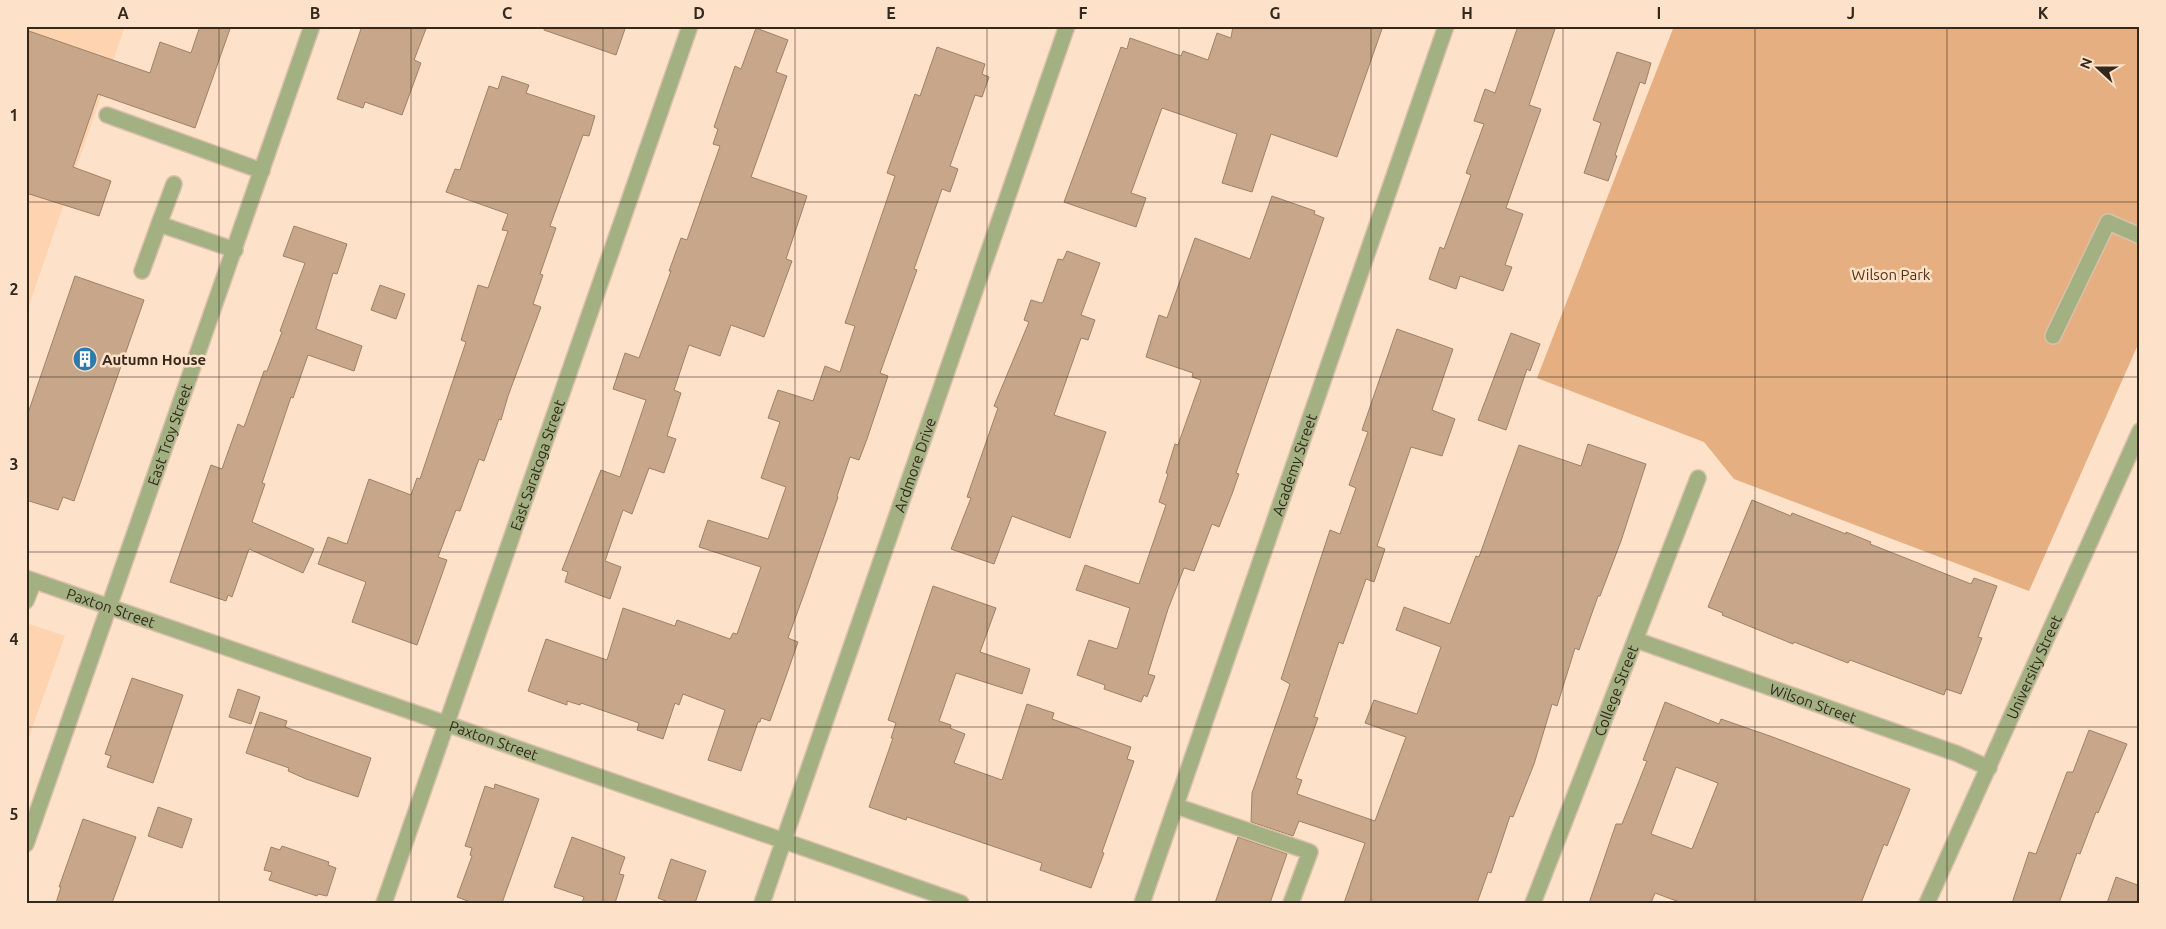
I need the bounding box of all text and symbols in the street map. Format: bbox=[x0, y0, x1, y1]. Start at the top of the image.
text: A bbox=[117, 4, 129, 22]
text: B bbox=[310, 4, 320, 22]
text: C bbox=[502, 4, 512, 22]
text: D bbox=[693, 4, 705, 22]
text: E bbox=[886, 4, 896, 22]
text: F bbox=[1079, 4, 1088, 22]
text: G bbox=[1269, 4, 1281, 22]
text: H bbox=[1461, 4, 1473, 22]
text: I bbox=[1657, 4, 1661, 22]
text: J bbox=[1847, 4, 1855, 22]
text: K bbox=[2038, 4, 2049, 22]
north arrow bbox=[2074, 42, 2124, 92]
text: N bbox=[2077, 56, 2095, 71]
text: 1 bbox=[9, 106, 19, 124]
park label: Wilson Park bbox=[1852, 266, 1931, 283]
text: 2 bbox=[9, 280, 19, 298]
building icon: Autumn House bbox=[72, 346, 98, 372]
place label: Autumn House bbox=[102, 351, 206, 368]
street label: East Troy Street bbox=[144, 381, 195, 488]
street label: East Saratoga Street bbox=[506, 397, 568, 533]
street label: Academy Street bbox=[1268, 411, 1320, 518]
street label: Ardmore Drive bbox=[890, 415, 939, 514]
text: 3 bbox=[9, 455, 19, 473]
street label: Paxton Street bbox=[64, 584, 158, 631]
street label: University Street bbox=[2003, 612, 2064, 722]
text: 4 bbox=[9, 630, 19, 648]
street label: College Street bbox=[1590, 642, 1641, 738]
street label: Wilson Street bbox=[1767, 680, 1859, 726]
street label: Paxton Street bbox=[447, 717, 541, 763]
text: 5 bbox=[9, 805, 19, 823]

